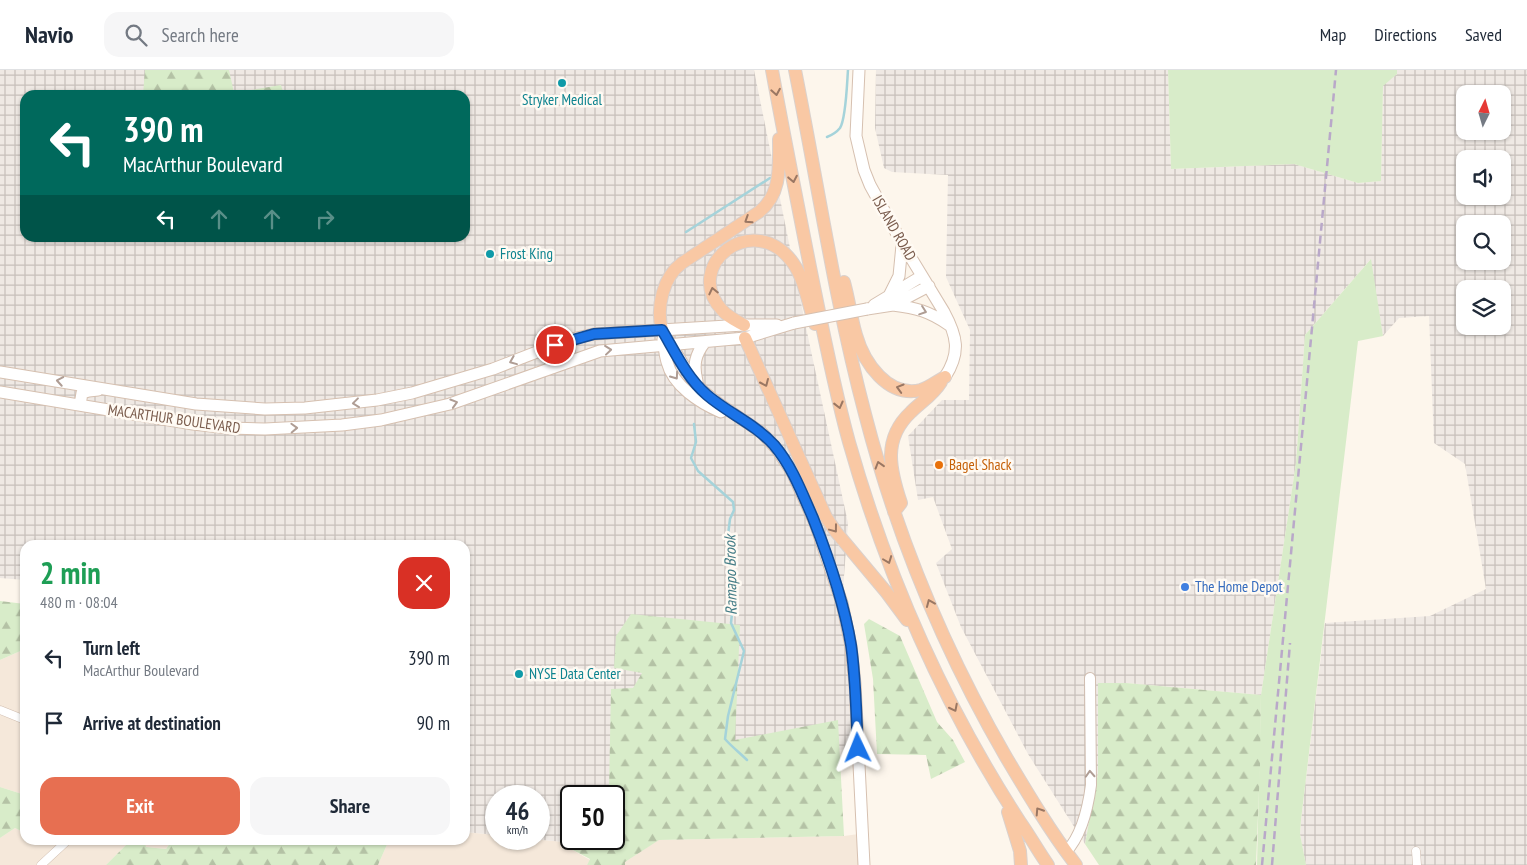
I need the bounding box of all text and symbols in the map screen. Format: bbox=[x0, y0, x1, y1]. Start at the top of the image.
search box bbox=[104, 12, 454, 57]
text: Navio bbox=[25, 19, 74, 50]
icon: search bbox=[122, 21, 150, 49]
text: Search here bbox=[162, 23, 239, 47]
text: Map bbox=[1320, 23, 1346, 46]
text: Directions bbox=[1374, 23, 1437, 46]
text: Saved bbox=[1465, 23, 1502, 46]
marker: Stryker Medical bbox=[556, 77, 568, 89]
north arrow bbox=[1456, 85, 1511, 140]
map controls bbox=[1456, 85, 1511, 335]
one-way arrow bbox=[770, 87, 780, 96]
place label: Stryker Medical bbox=[522, 90, 602, 109]
text: 390 m bbox=[123, 106, 204, 152]
icon: left bbox=[40, 110, 105, 175]
text: MacArthur Boulevard bbox=[123, 150, 283, 178]
button: sound bbox=[1456, 150, 1511, 205]
one-way arrow bbox=[787, 174, 797, 183]
street label: ISLAND ROAD bbox=[868, 192, 921, 264]
icon: left bbox=[152, 205, 180, 233]
icon: ahead bbox=[205, 205, 233, 233]
icon: ahead bbox=[258, 205, 286, 233]
icon: right bbox=[311, 205, 339, 233]
one-way arrow bbox=[744, 214, 753, 223]
button: search bbox=[1456, 215, 1511, 270]
place label: Frost King bbox=[500, 244, 553, 263]
marker: Frost King bbox=[484, 248, 496, 260]
button: layers bbox=[1456, 280, 1511, 335]
one-way arrow bbox=[708, 286, 719, 295]
one-way arrow bbox=[919, 305, 927, 315]
pin bbox=[534, 324, 576, 366]
icon: arrive bbox=[541, 331, 569, 359]
one-way arrow bbox=[604, 345, 612, 356]
one-way arrow bbox=[509, 355, 517, 365]
one-way arrow bbox=[669, 370, 678, 380]
one-way arrow bbox=[56, 377, 65, 387]
one-way arrow bbox=[759, 378, 770, 387]
one-way arrow bbox=[896, 383, 904, 394]
one-way arrow bbox=[352, 397, 360, 407]
one-way arrow bbox=[450, 398, 458, 408]
street label: MACARTHUR BOULEVARD bbox=[107, 400, 242, 437]
one-way arrow bbox=[833, 400, 844, 409]
one-way arrow bbox=[290, 423, 298, 433]
place label: Bagel Shack bbox=[949, 455, 1012, 474]
marker: Bagel Shack bbox=[933, 459, 945, 471]
one-way arrow bbox=[875, 462, 885, 470]
one-way arrow bbox=[829, 523, 837, 532]
water label: Ramapo Brook bbox=[719, 533, 741, 615]
text: 2 min bbox=[40, 553, 101, 592]
one-way arrow bbox=[882, 555, 892, 563]
button: close bbox=[398, 557, 450, 609]
place label: The Home Depot bbox=[1195, 577, 1283, 596]
marker: The Home Depot bbox=[1179, 581, 1191, 593]
text: 480 m · 08:04 bbox=[40, 592, 118, 612]
one-way arrow bbox=[925, 599, 936, 608]
text: Turn left bbox=[83, 636, 140, 660]
icon: left bbox=[40, 644, 68, 672]
text: 390 m bbox=[408, 646, 450, 670]
text: MacArthur Boulevard bbox=[83, 660, 199, 680]
place label: NYSE Data Center bbox=[529, 664, 622, 683]
marker: NYSE Data Center bbox=[513, 668, 525, 680]
one-way arrow bbox=[948, 703, 958, 712]
icon: arrive bbox=[40, 709, 68, 737]
text: Arrive at destination bbox=[83, 711, 221, 735]
text: 90 m bbox=[417, 711, 450, 735]
position arrow bbox=[831, 721, 883, 773]
one-way arrow bbox=[1085, 770, 1096, 778]
button: Exit bbox=[40, 777, 240, 835]
button: Share bbox=[250, 777, 450, 835]
speed limit sign: 50 bbox=[560, 785, 625, 850]
text: 46 bbox=[506, 795, 529, 827]
one-way arrow bbox=[1036, 807, 1045, 817]
text: km/h bbox=[507, 822, 528, 837]

